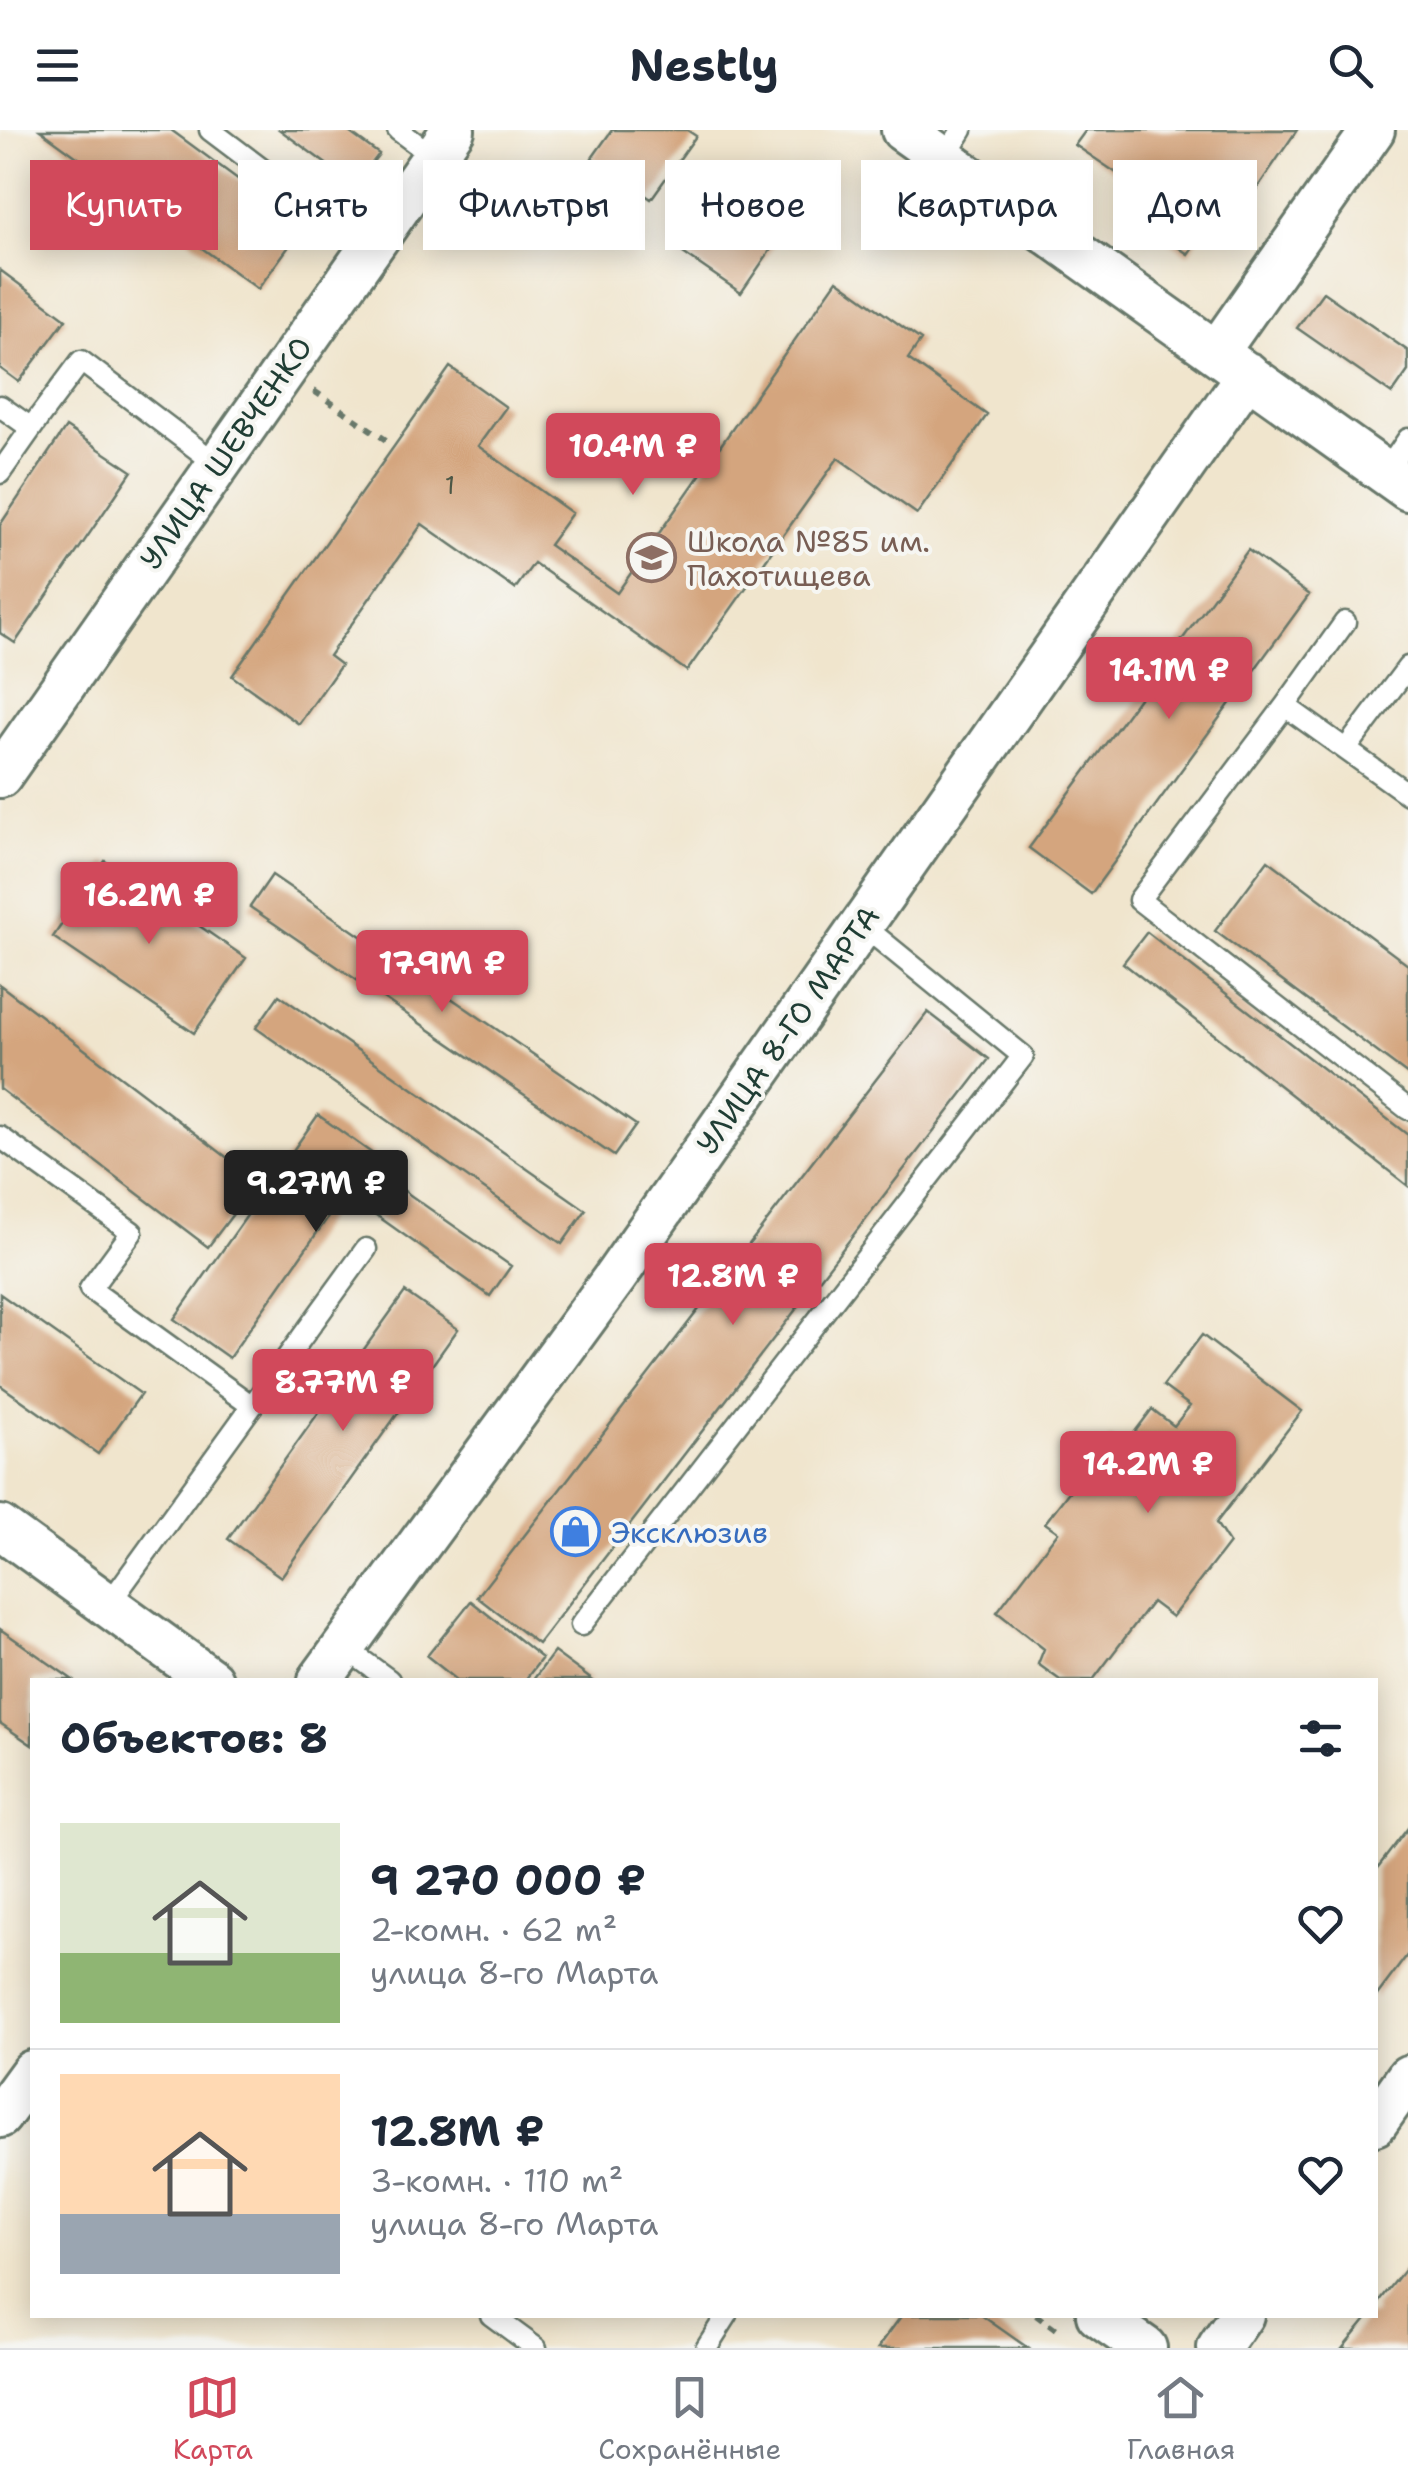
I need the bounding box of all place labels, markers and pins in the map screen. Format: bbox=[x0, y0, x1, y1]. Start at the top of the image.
pin: 10.4M ₽ bbox=[541, 413, 725, 498]
place label: Школа №85 им. Пахотищева bbox=[687, 521, 930, 596]
school or university icon: Школа №85 им. Пахотищева bbox=[626, 532, 678, 584]
pin: 14.1M ₽ bbox=[1077, 637, 1261, 722]
pin: 16.2M ₽ bbox=[57, 862, 241, 947]
pin: 17.9M ₽ bbox=[350, 930, 534, 1015]
pin: 9.27M ₽ bbox=[224, 1150, 408, 1235]
pin: 12.8M ₽ bbox=[641, 1243, 825, 1328]
pin: 8.77M ₽ bbox=[251, 1349, 435, 1434]
pin: 14.2M ₽ bbox=[1056, 1431, 1240, 1516]
shop icon: Эксклюзив bbox=[550, 1506, 602, 1558]
place label: Эксклюзив bbox=[611, 1512, 768, 1553]

